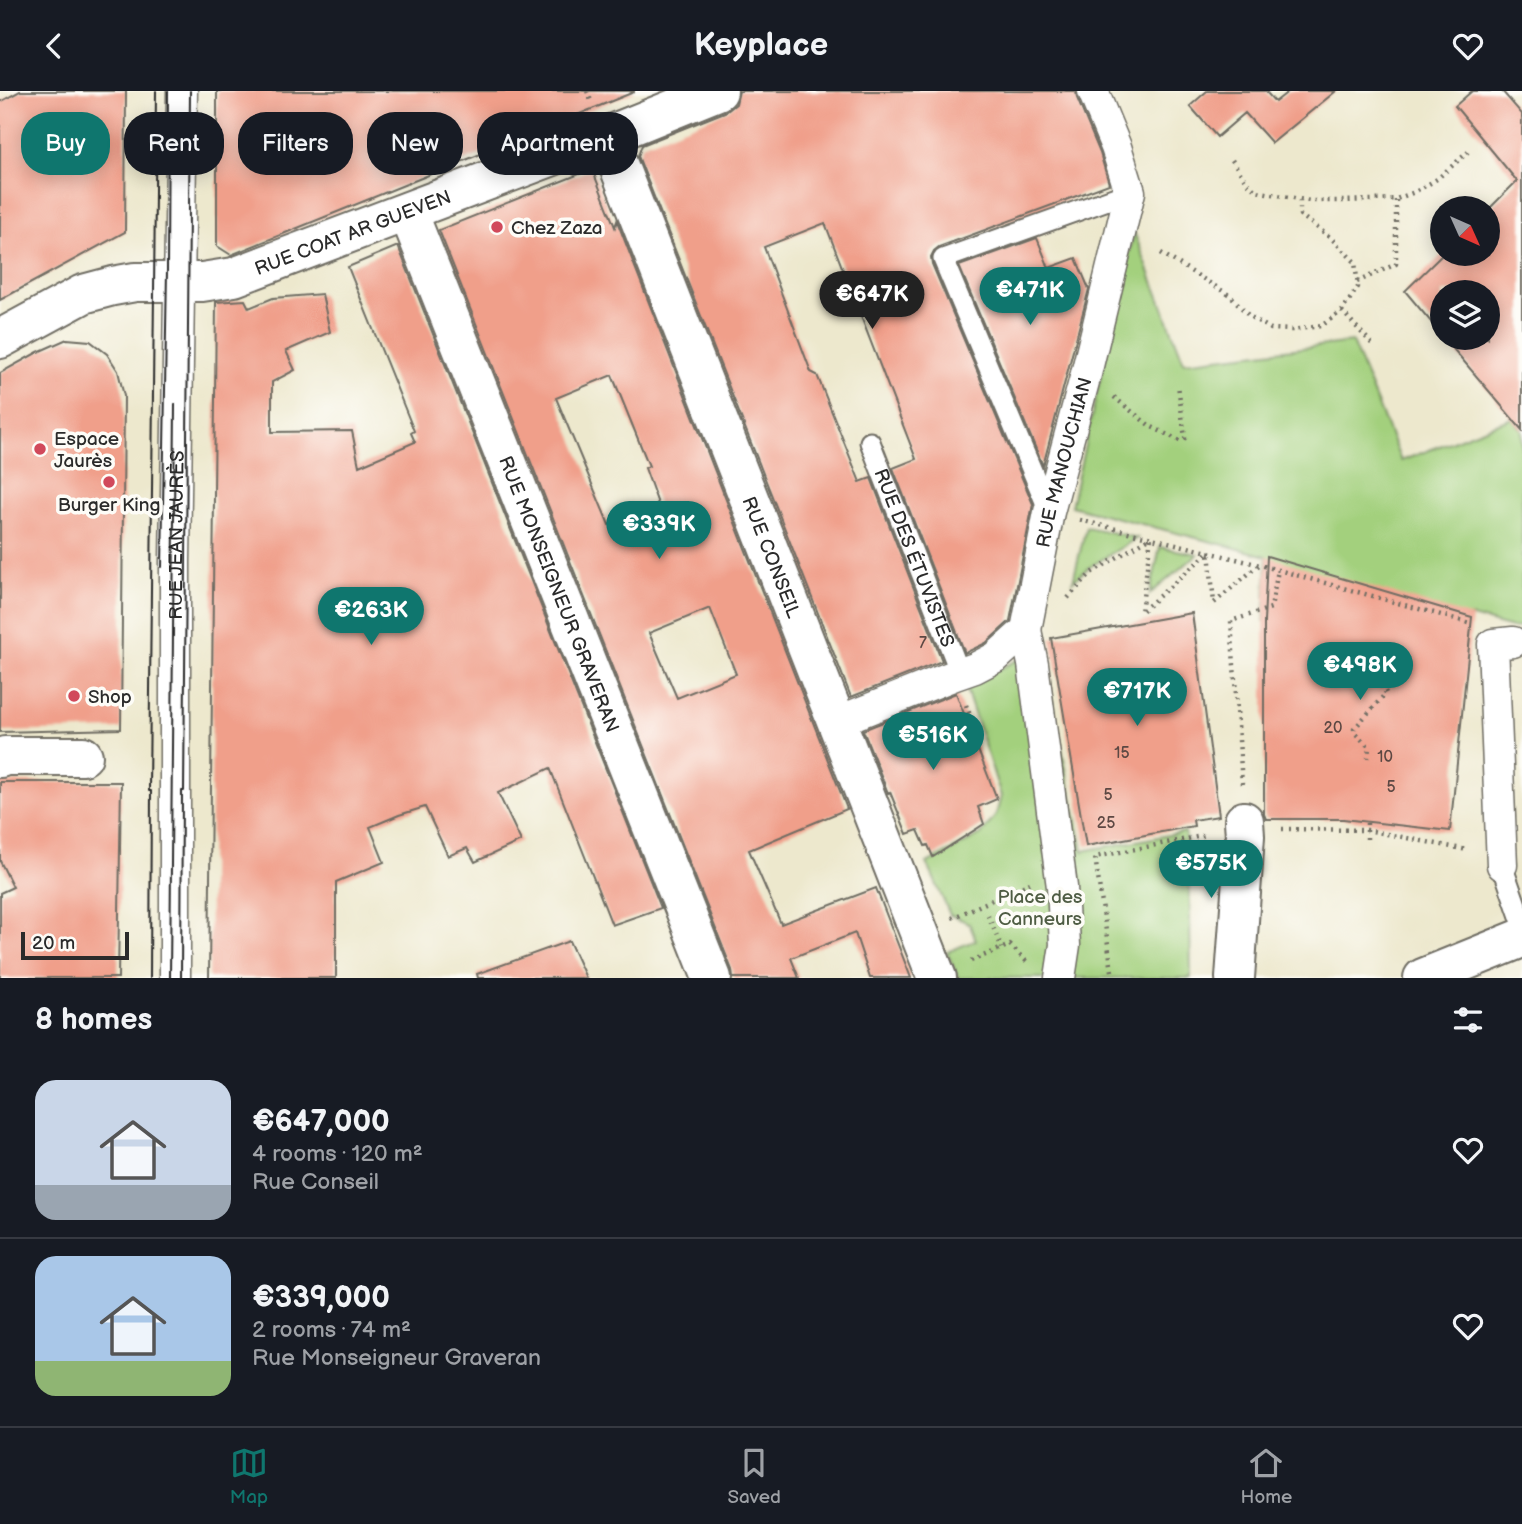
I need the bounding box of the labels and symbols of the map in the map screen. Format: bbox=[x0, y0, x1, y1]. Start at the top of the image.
street label: RUE COAT AR GUEVEN bbox=[252, 186, 455, 281]
north arrow bbox=[1430, 196, 1500, 266]
place label: Chez Zaza bbox=[511, 217, 603, 240]
marker: Chez Zaza bbox=[489, 219, 505, 235]
pin: €471K bbox=[981, 267, 1079, 327]
pin: €647K bbox=[823, 271, 921, 331]
street label: RUE MANOUCHIAN bbox=[1032, 375, 1098, 550]
place label: Espace Jaurès bbox=[54, 428, 119, 473]
marker: Espace Jaurès bbox=[32, 441, 48, 457]
street label: RUE JEAN JAURÈS bbox=[165, 450, 190, 620]
street label: RUE MONSEIGNEUR GRAVERAN bbox=[493, 453, 623, 736]
street label: RUE DES ÉTUVISTES bbox=[868, 465, 959, 651]
marker: Burger King bbox=[101, 474, 117, 490]
street label: RUE CONSEIL bbox=[736, 493, 805, 621]
place label: Burger King bbox=[58, 494, 160, 517]
pin: €339K bbox=[610, 501, 708, 561]
pin: €263K bbox=[322, 587, 420, 647]
house number: 7 bbox=[919, 634, 927, 653]
pin: €498K bbox=[1311, 643, 1409, 702]
pin: €717K bbox=[1088, 669, 1186, 728]
place label: Shop bbox=[88, 686, 132, 709]
marker: Shop bbox=[66, 688, 82, 704]
pin: €516K bbox=[884, 713, 982, 772]
house number: 20 bbox=[1324, 719, 1342, 738]
house number: 15 bbox=[1114, 744, 1130, 763]
house number: 10 bbox=[1377, 748, 1393, 767]
house number: 5 bbox=[1386, 778, 1396, 797]
house number: 5 bbox=[1103, 786, 1113, 805]
house number: 25 bbox=[1097, 814, 1115, 833]
pin: €575K bbox=[1162, 841, 1260, 900]
park label: Place des Canneurs bbox=[998, 886, 1082, 931]
scale bar bbox=[21, 929, 130, 961]

